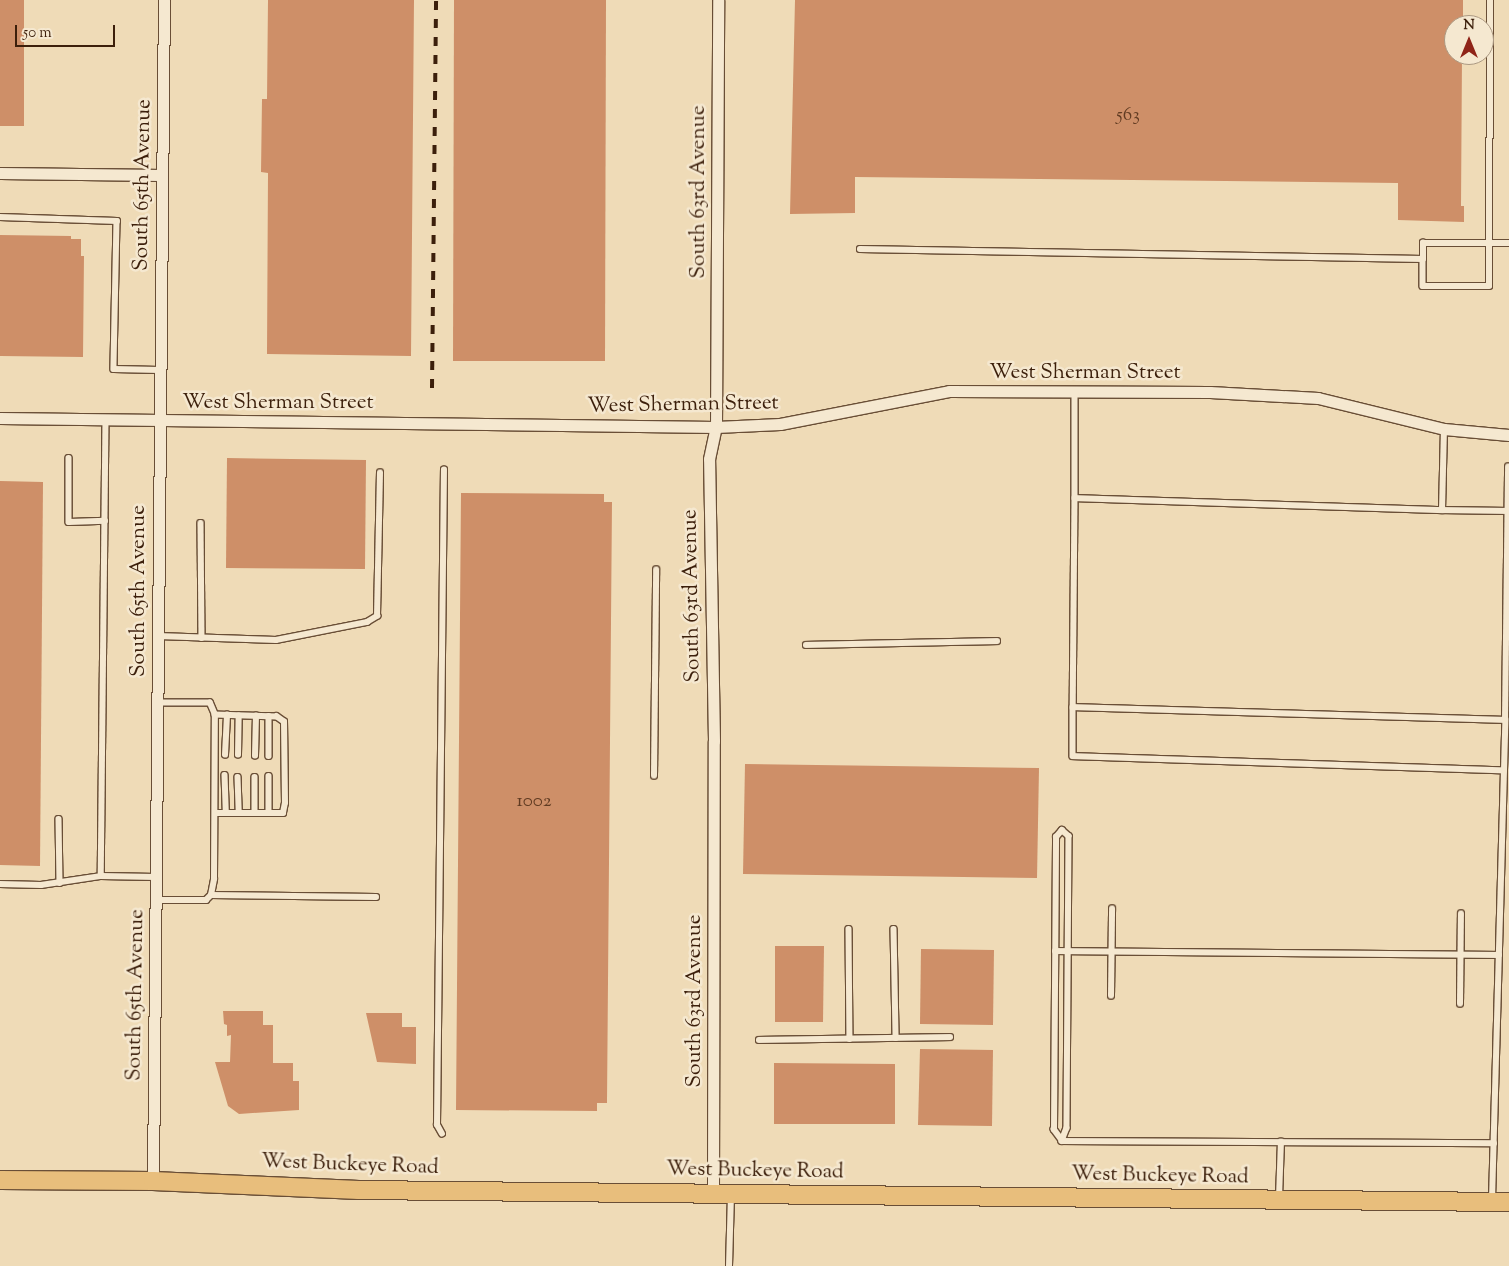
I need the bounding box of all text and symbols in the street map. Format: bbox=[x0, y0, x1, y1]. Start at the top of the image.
scale bar bbox=[18, 15, 118, 47]
north arrow bbox=[1444, 15, 1494, 65]
text: N bbox=[1463, 16, 1475, 36]
text: 50 m bbox=[23, 23, 52, 44]
street label: South 65th Avenue bbox=[129, 99, 157, 271]
street label: South 63rd Avenue bbox=[686, 105, 712, 279]
house number: 563 bbox=[1116, 105, 1140, 127]
street label: West Sherman Street bbox=[989, 360, 1181, 386]
street label: West Sherman Street bbox=[182, 390, 374, 416]
street label: West Sherman Street bbox=[587, 391, 779, 419]
street label: South 65th Avenue bbox=[126, 505, 152, 677]
street label: South 63rd Avenue bbox=[678, 509, 706, 683]
house number: 1002 bbox=[516, 791, 552, 813]
street label: South 65th Avenue bbox=[122, 909, 150, 1081]
street label: South 63rd Avenue bbox=[682, 914, 708, 1088]
street label: West Buckeye Road bbox=[261, 1149, 439, 1181]
street label: West Buckeye Road bbox=[666, 1157, 844, 1185]
street label: West Buckeye Road bbox=[1071, 1162, 1249, 1190]

